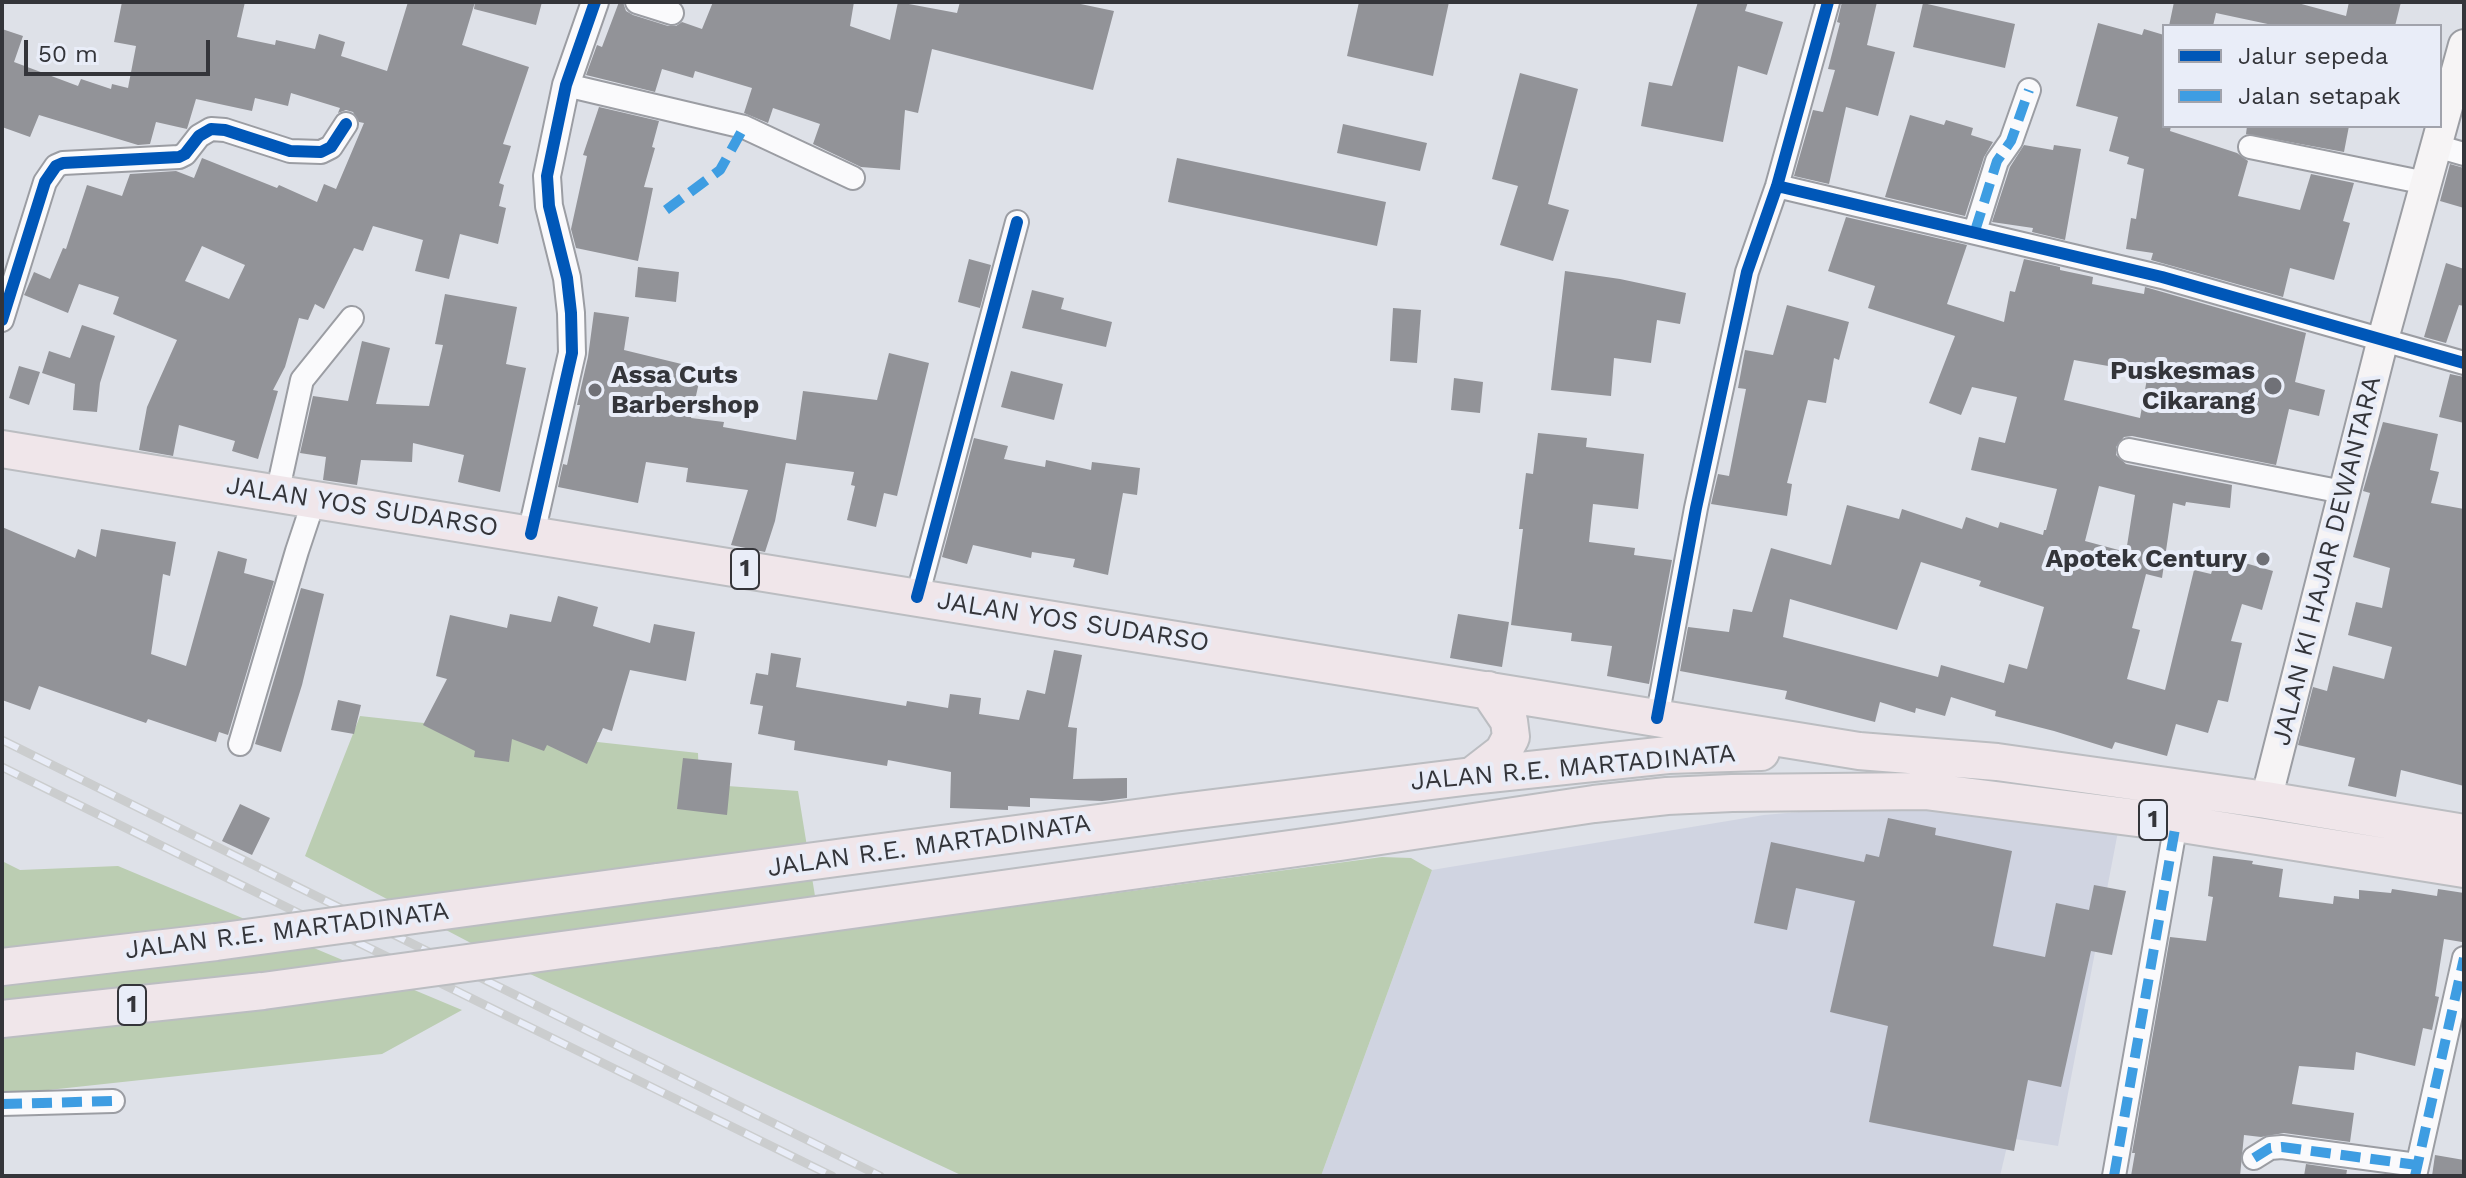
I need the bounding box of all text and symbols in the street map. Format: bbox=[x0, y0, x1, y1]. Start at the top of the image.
scale bar bbox=[28, 24, 214, 74]
legend bbox=[2162, 24, 2442, 128]
text: 50 m bbox=[38, 40, 98, 68]
text: Jalur sepeda bbox=[2238, 42, 2388, 70]
text: Jalan setapak bbox=[2238, 82, 2401, 110]
place label: Puskesmas Cikarang bbox=[2110, 355, 2255, 416]
place label: Assa Cuts Barbershop bbox=[611, 359, 759, 420]
street label: JALAN KI HAJAR DEWANTARA bbox=[2266, 373, 2388, 749]
marker: Puskesmas Cikarang bbox=[2262, 375, 2284, 397]
marker: Assa Cuts Barbershop bbox=[586, 381, 604, 399]
street label: JALAN YOS SUDARSO bbox=[224, 470, 500, 544]
place label: Apotek Century bbox=[2046, 543, 2247, 575]
road number: 1 bbox=[731, 549, 759, 589]
marker: Apotek Century bbox=[2254, 550, 2272, 568]
street label: JALAN YOS SUDARSO bbox=[935, 585, 1211, 659]
street label: JALAN R.E. MARTADINATA bbox=[1409, 738, 1737, 798]
road number: 1 bbox=[2139, 800, 2167, 840]
street label: JALAN R.E. MARTADINATA bbox=[765, 808, 1093, 884]
street label: JALAN R.E. MARTADINATA bbox=[123, 896, 451, 966]
road number: 1 bbox=[118, 985, 146, 1025]

